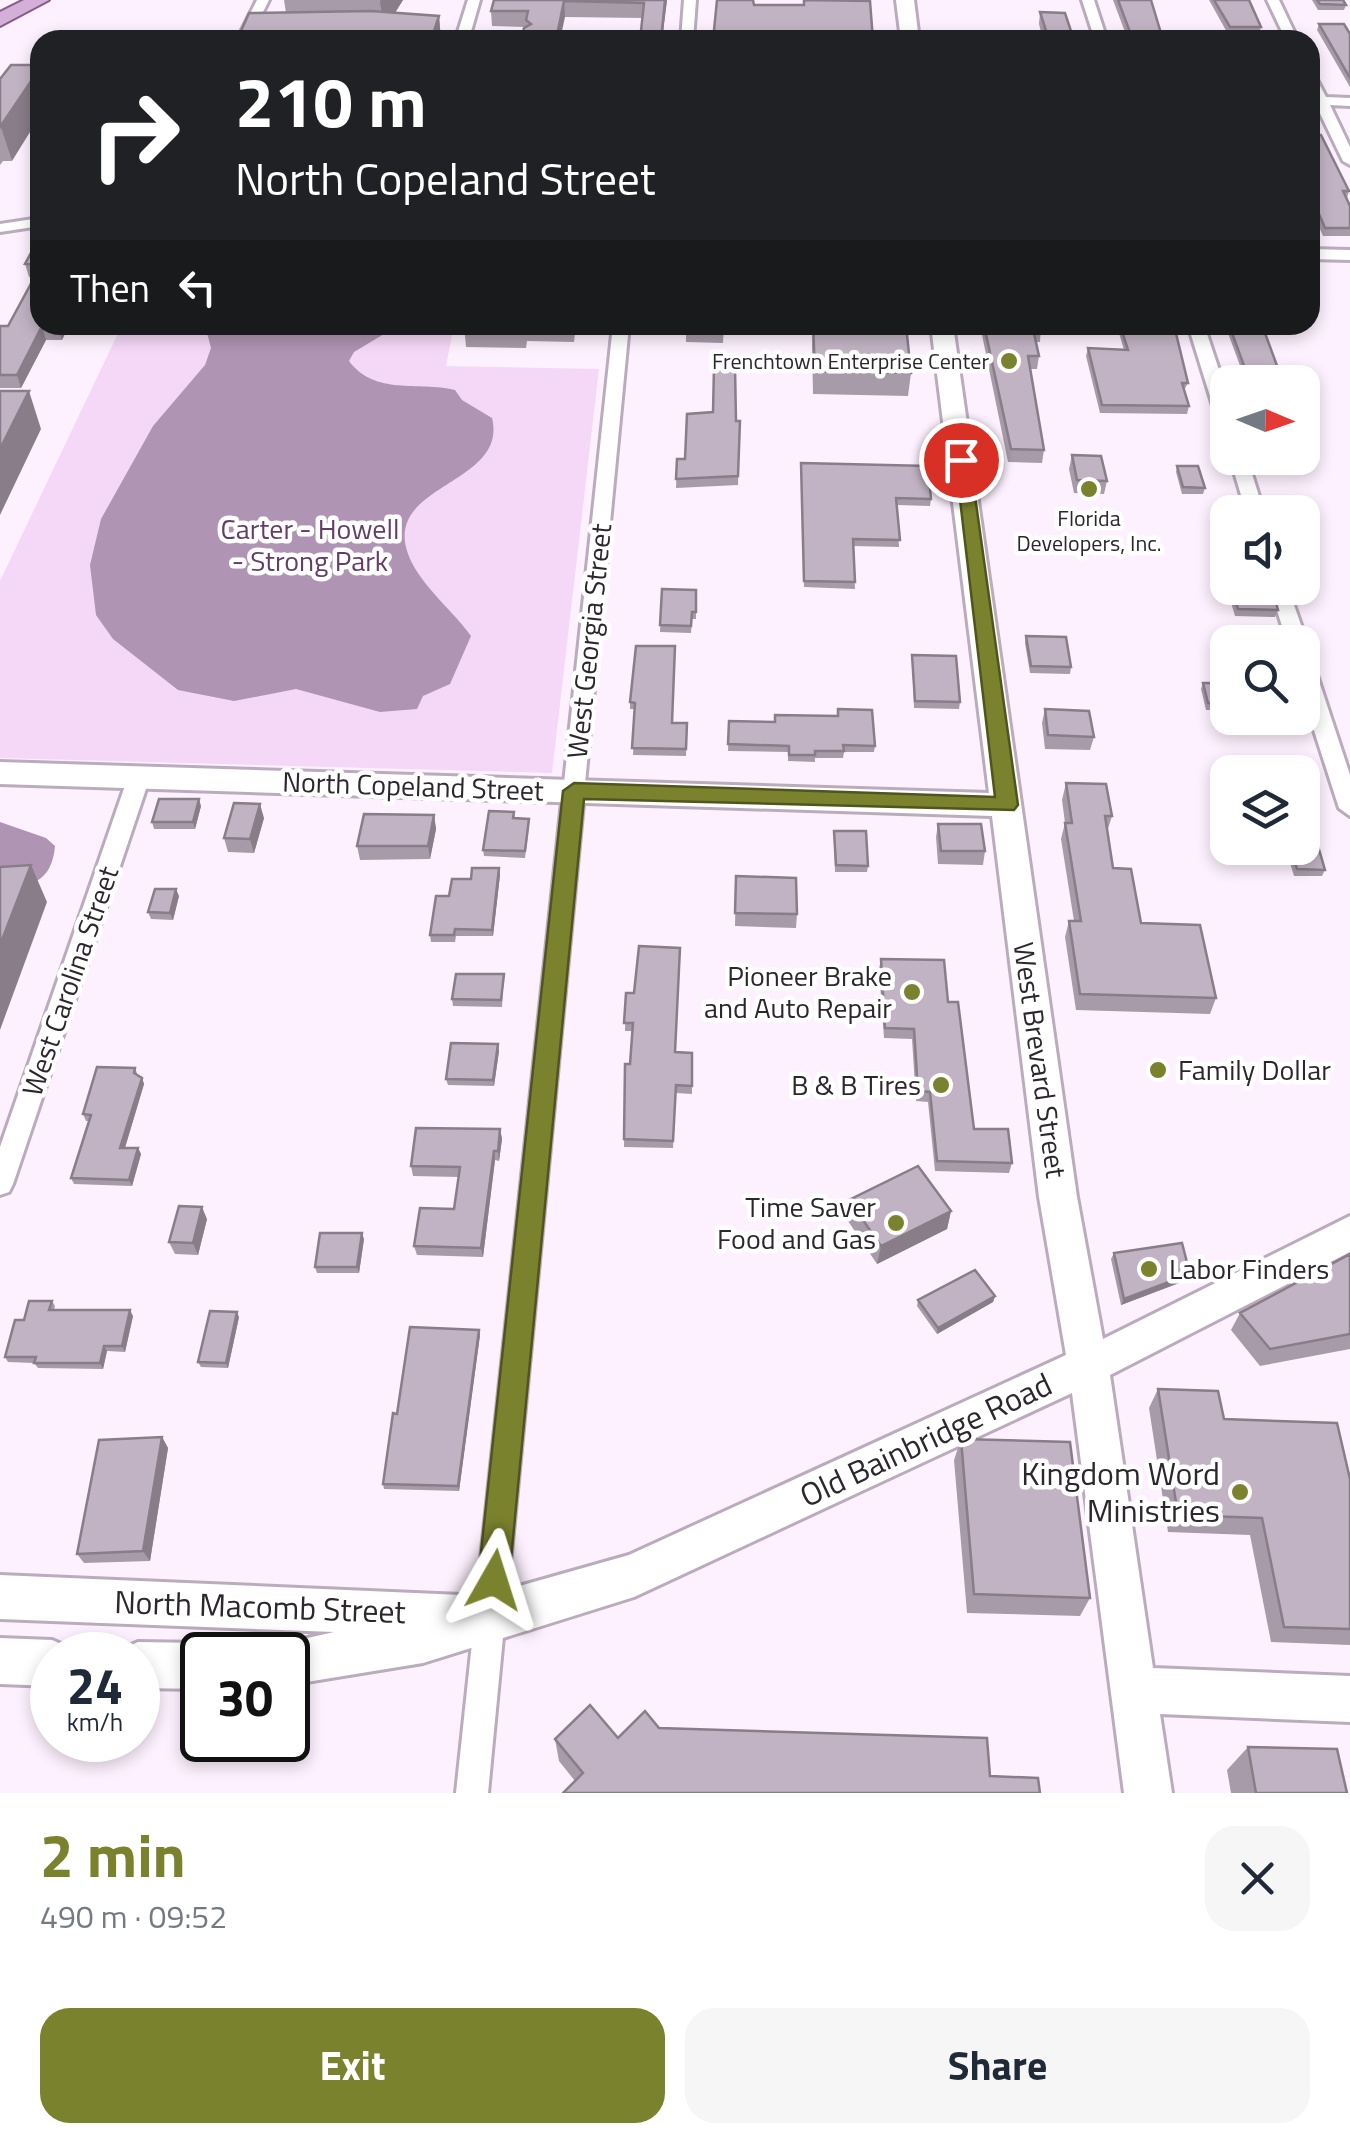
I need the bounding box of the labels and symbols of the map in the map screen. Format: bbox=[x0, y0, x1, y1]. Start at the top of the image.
place label: Frenchtown Enterprise Center bbox=[712, 344, 989, 378]
marker: Frenchtown Enterprise Center bbox=[998, 350, 1020, 372]
north arrow bbox=[1210, 365, 1320, 475]
pin bbox=[919, 418, 1004, 503]
marker: Florida Developers, Inc. bbox=[1078, 478, 1100, 500]
place label: Florida Developers, Inc. bbox=[1016, 501, 1162, 560]
park label: Carter - Howell - Strong Park bbox=[221, 507, 399, 582]
street label: West Georgia Street bbox=[555, 521, 622, 761]
street label: North Copeland Street bbox=[282, 759, 545, 812]
street label: West Carolina Street bbox=[10, 860, 129, 1102]
street label: West Brevard Street bbox=[1003, 939, 1078, 1181]
place label: Pioneer Brake and Auto Repair bbox=[704, 954, 892, 1029]
marker: Pioneer Brake and Auto Repair bbox=[901, 981, 923, 1003]
place label: Family Dollar bbox=[1178, 1048, 1331, 1091]
marker: Family Dollar bbox=[1147, 1059, 1169, 1081]
place label: B & B Tires bbox=[791, 1063, 921, 1106]
marker: B & B Tires bbox=[930, 1074, 952, 1096]
place label: Time Saver Food and Gas bbox=[717, 1185, 876, 1260]
marker: Time Saver Food and Gas bbox=[885, 1212, 907, 1234]
place label: Labor Finders bbox=[1169, 1247, 1329, 1290]
marker: Labor Finders bbox=[1138, 1258, 1160, 1280]
street label: Old Bainbridge Road bbox=[792, 1360, 1060, 1519]
place label: Kingdom Word Ministries bbox=[1021, 1449, 1220, 1534]
marker: Kingdom Word Ministries bbox=[1229, 1481, 1251, 1503]
position arrow bbox=[442, 1528, 546, 1632]
street label: North Macomb Street bbox=[113, 1577, 407, 1635]
speed limit sign: 30 bbox=[180, 1632, 310, 1762]

